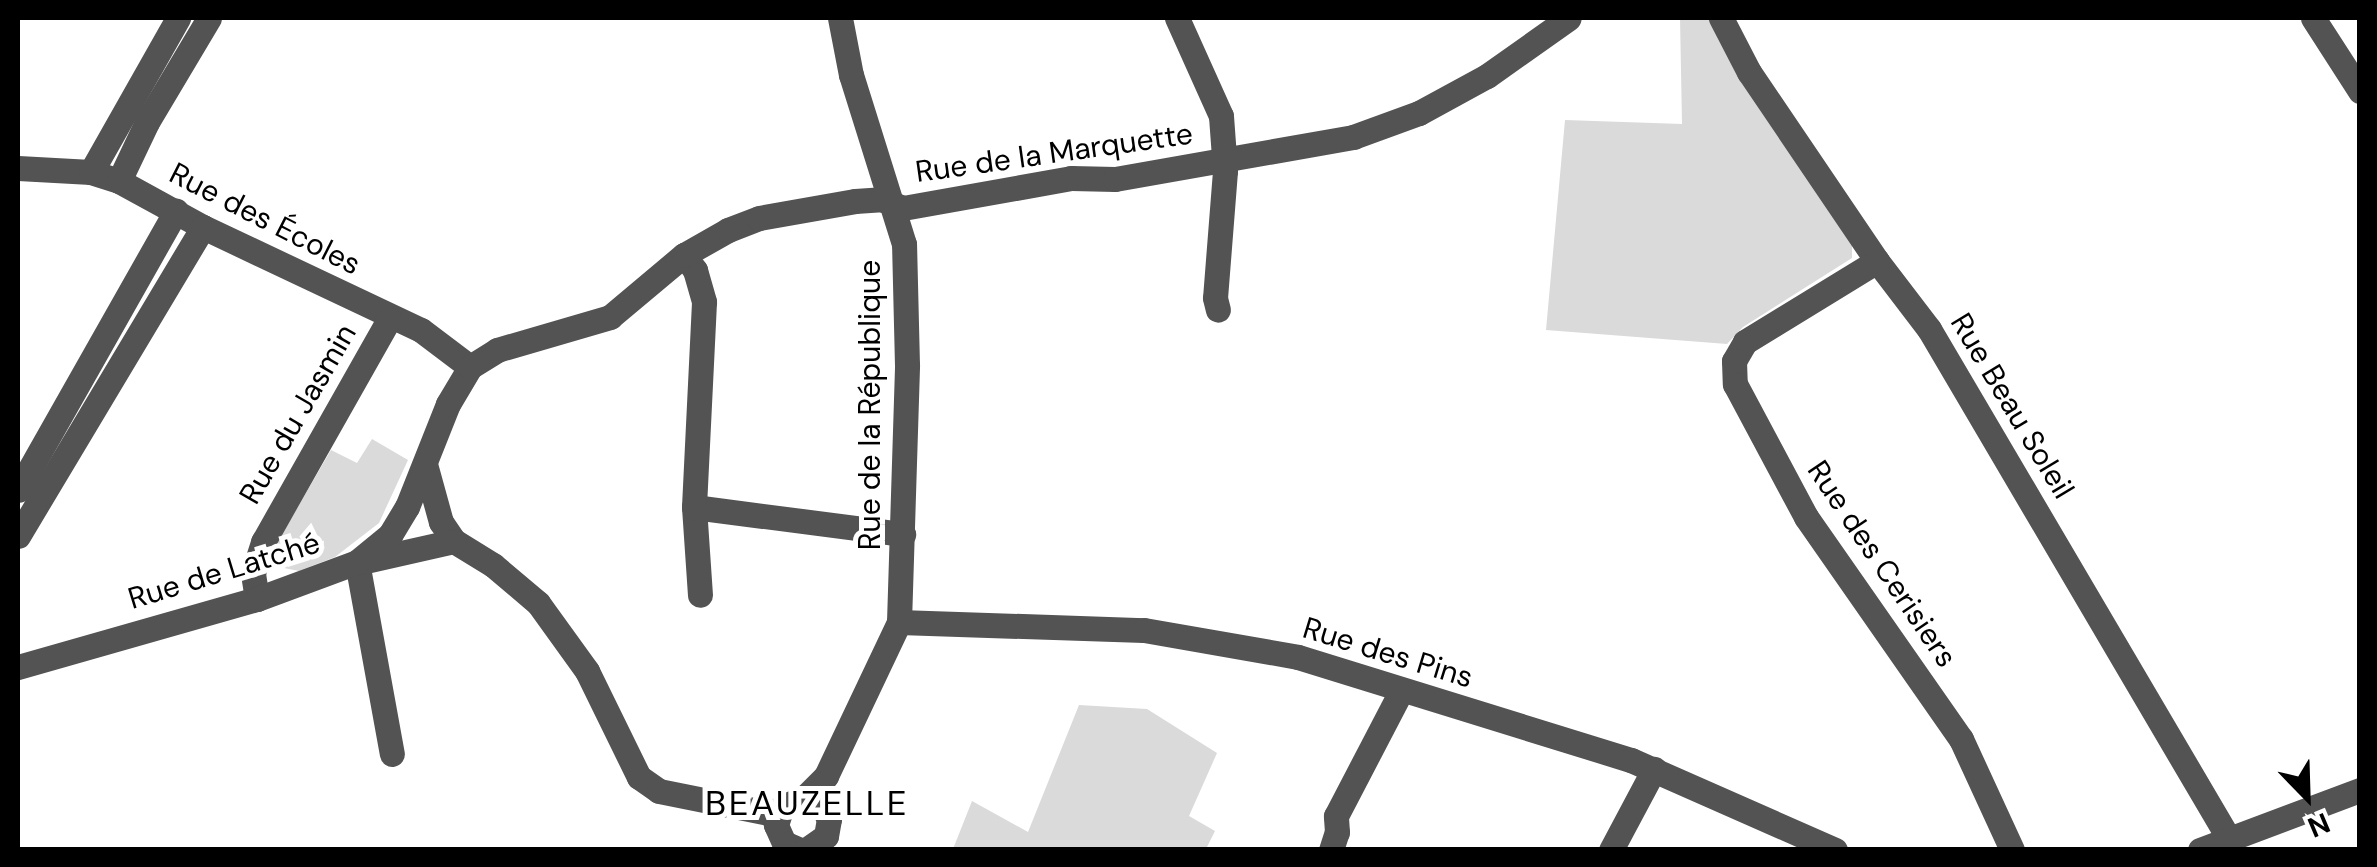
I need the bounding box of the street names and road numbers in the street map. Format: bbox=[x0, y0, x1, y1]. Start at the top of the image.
street label: Rue de la Marquette bbox=[913, 116, 1195, 190]
street label: Rue des Écoles bbox=[163, 155, 367, 283]
street label: Rue de la République bbox=[852, 260, 888, 550]
street label: Rue Beau Soleil bbox=[1943, 307, 2081, 505]
street label: Rue du Jasmin bbox=[232, 318, 364, 510]
street label: Rue des Cerisiers bbox=[1800, 454, 1964, 674]
street label: Rue de Latché bbox=[124, 525, 324, 617]
street label: Rue des Pins bbox=[1299, 610, 1477, 696]

